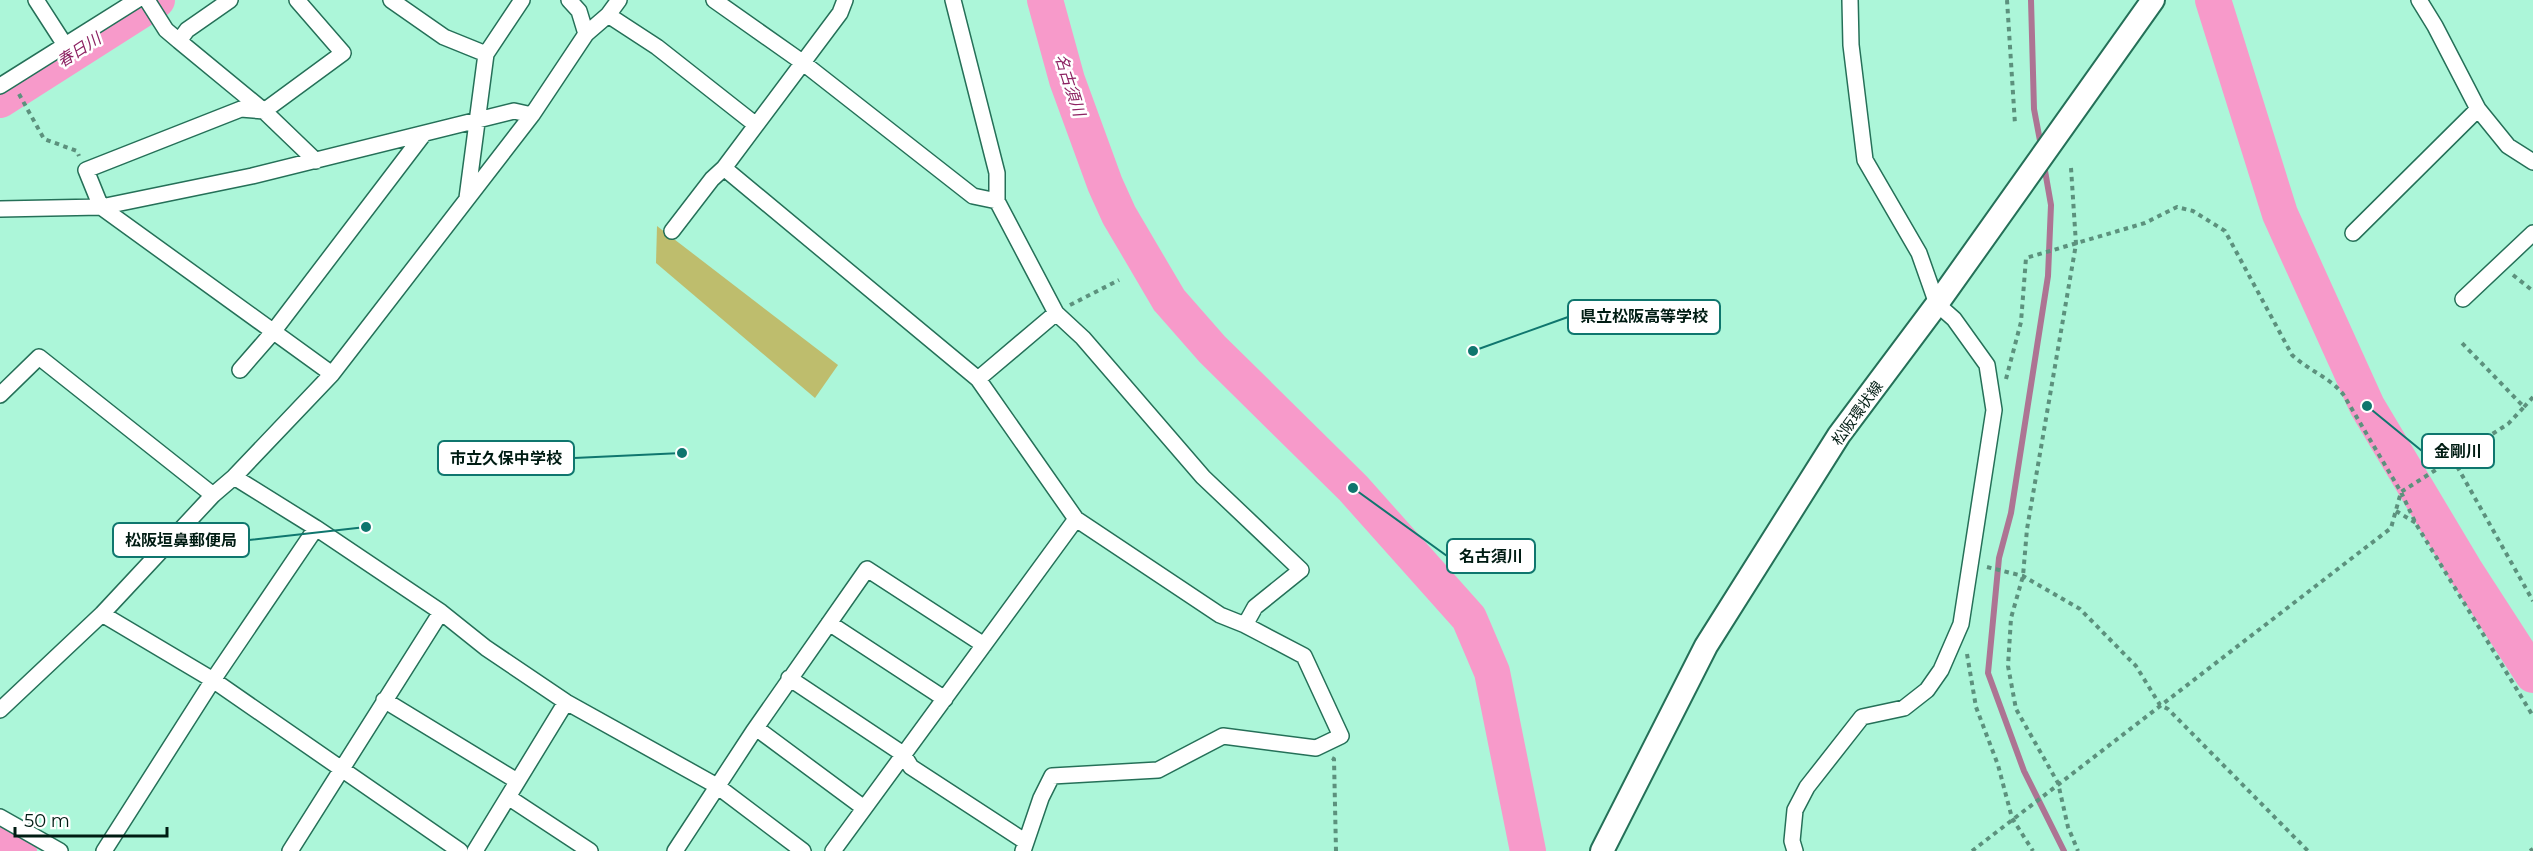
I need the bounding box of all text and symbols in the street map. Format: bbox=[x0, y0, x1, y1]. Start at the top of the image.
water label: 春日川 bbox=[54, 28, 106, 71]
water label: 名古須川 bbox=[1051, 52, 1090, 120]
callout: 県立松阪高等学校 bbox=[1568, 300, 1720, 334]
text: 県立松阪高等学校 bbox=[1580, 307, 1708, 326]
street label: 松阪環状線 bbox=[1827, 377, 1887, 449]
callout: 金剛川 bbox=[2422, 434, 2494, 468]
callout: 市立久保中学校 bbox=[438, 441, 574, 475]
text: 金剛川 bbox=[2434, 442, 2482, 461]
text: 市立久保中学校 bbox=[450, 449, 562, 468]
callout: 松阪垣鼻郵便局 bbox=[113, 523, 249, 557]
text: 松阪垣鼻郵便局 bbox=[125, 531, 237, 550]
callout: 名古須川 bbox=[1447, 539, 1535, 573]
text: 名古須川 bbox=[1459, 547, 1523, 566]
scale bar bbox=[15, 800, 166, 838]
text: 50 m bbox=[24, 810, 70, 832]

